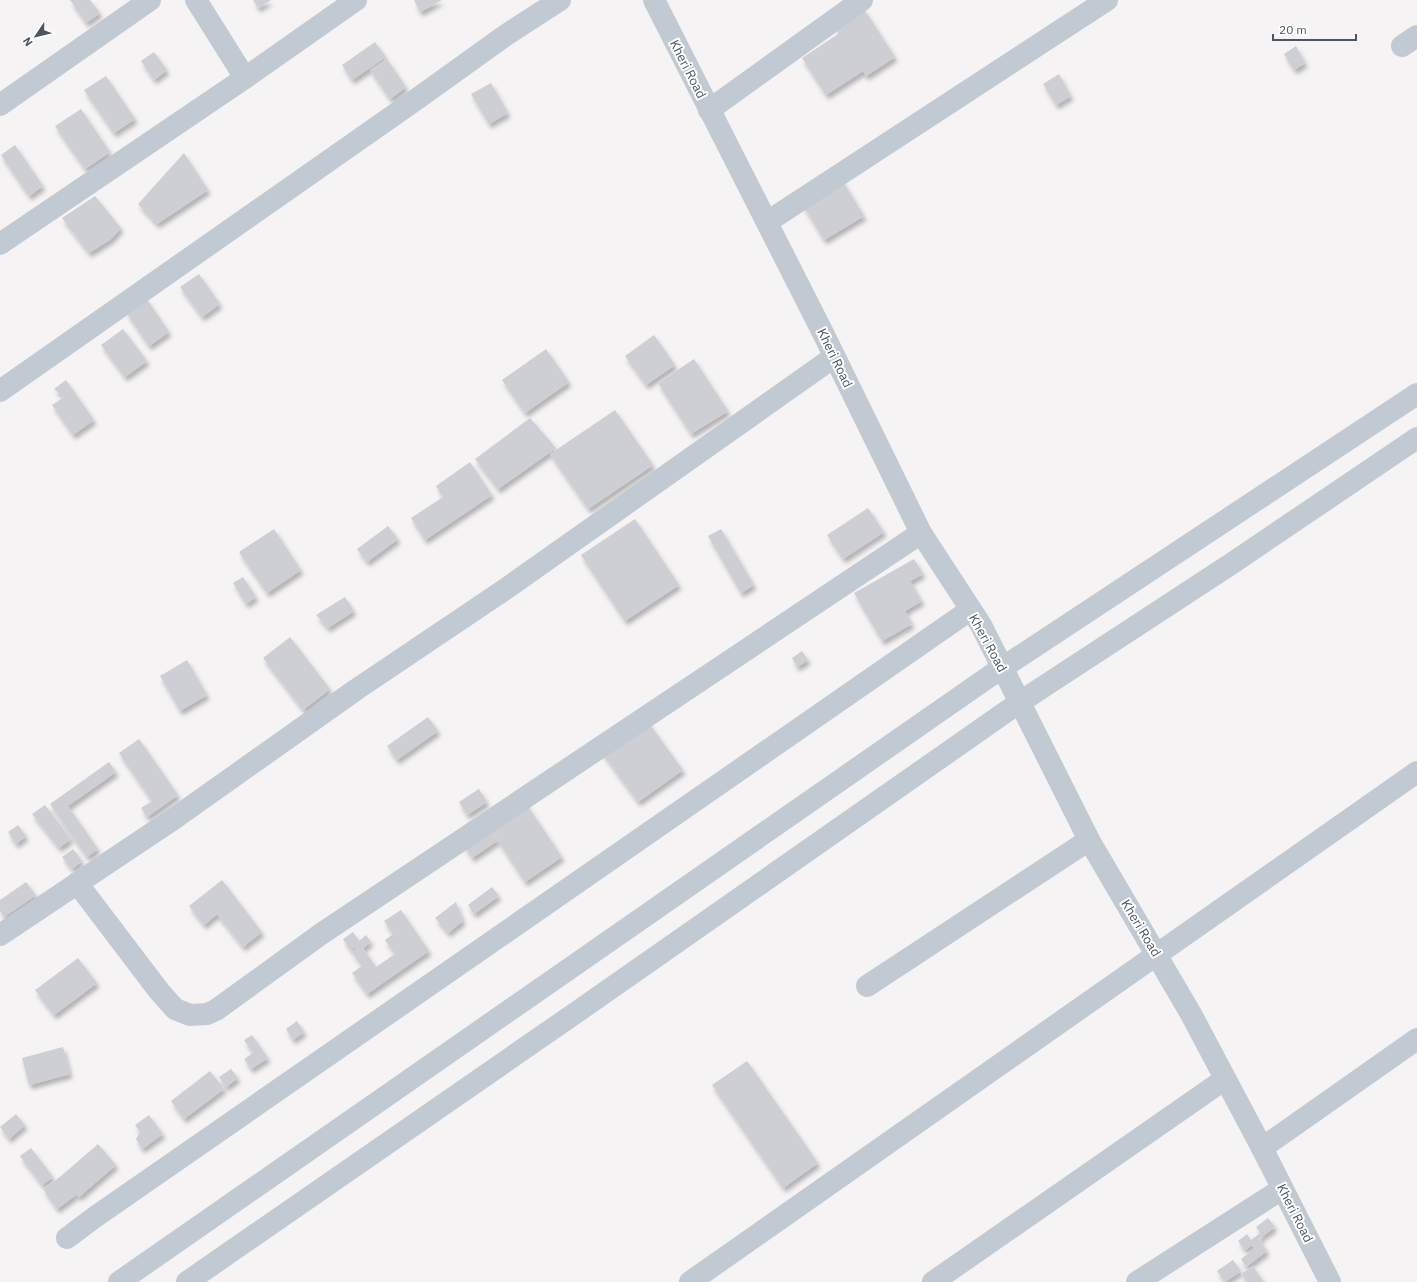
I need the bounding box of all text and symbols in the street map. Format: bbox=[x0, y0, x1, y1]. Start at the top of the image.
north arrow bbox=[16, 16, 56, 56]
scale bar bbox=[1273, 16, 1356, 42]
text: 20 m bbox=[1279, 22, 1307, 37]
text: N bbox=[20, 34, 36, 49]
street label: Kheri Road bbox=[666, 37, 710, 101]
street label: Kheri Road bbox=[813, 326, 857, 390]
street label: Kheri Road bbox=[965, 611, 1011, 675]
street label: Kheri Road bbox=[1117, 896, 1165, 960]
street label: Kheri Road bbox=[1273, 1181, 1317, 1245]

